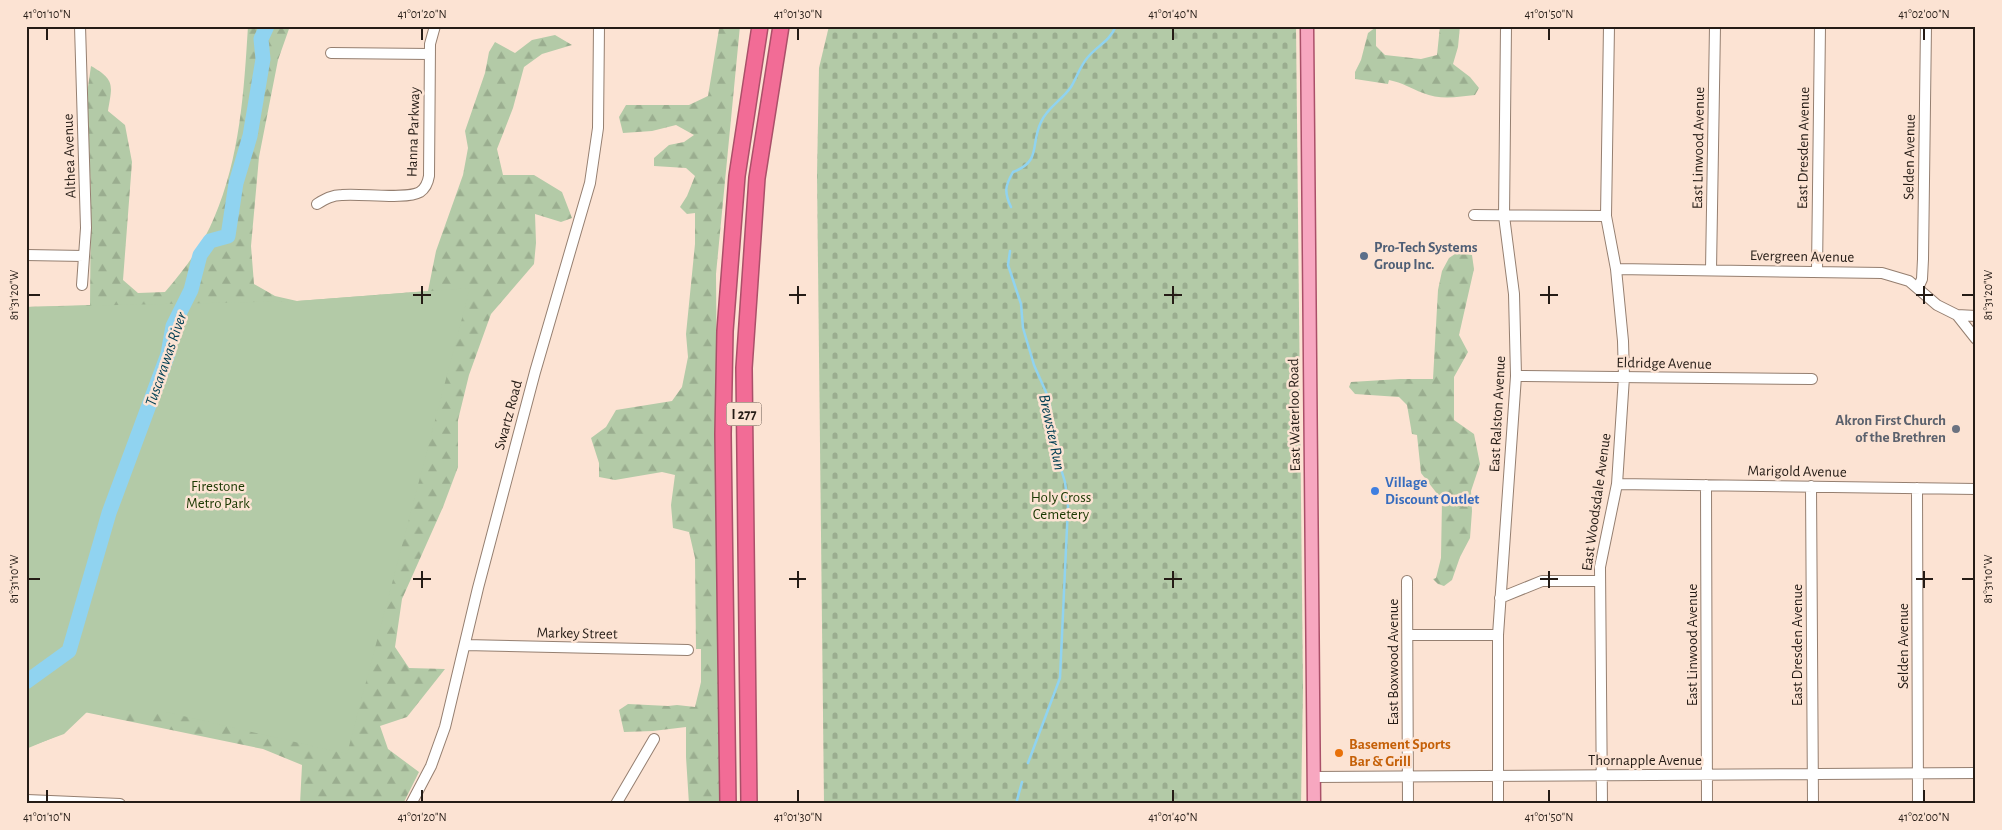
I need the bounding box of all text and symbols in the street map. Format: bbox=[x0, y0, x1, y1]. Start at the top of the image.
text: 41°01'10"N bbox=[23, 8, 71, 20]
text: 41°01'20"N bbox=[397, 8, 447, 20]
text: 41°01'30"N bbox=[774, 8, 822, 20]
text: 41°01'40"N bbox=[1148, 8, 1198, 20]
text: 41°01'50"N bbox=[1525, 8, 1573, 20]
text: 41°02'00"N bbox=[1898, 8, 1950, 20]
street label: Hanna Parkway bbox=[404, 86, 423, 177]
street label: East Linwood Avenue bbox=[1690, 87, 1707, 209]
street label: East Dresden Avenue bbox=[1795, 87, 1812, 209]
street label: Althea Avenue bbox=[61, 113, 78, 199]
street label: Selden Avenue bbox=[1901, 114, 1918, 200]
place label: Pro-Tech Systems Group Inc. bbox=[1374, 240, 1478, 272]
street label: Evergreen Avenue bbox=[1750, 248, 1854, 265]
marker: Pro-Tech Systems Group Inc. bbox=[1358, 250, 1370, 262]
text: 81°31'20"W bbox=[8, 269, 20, 320]
text: 81°31'20"W bbox=[1982, 269, 1994, 320]
water label: Tuscarawas River bbox=[142, 310, 190, 408]
street label: East Ralston Avenue bbox=[1487, 355, 1508, 473]
street label: Eldridge Avenue bbox=[1616, 355, 1712, 372]
street label: East Waterloo Road bbox=[1286, 358, 1303, 472]
street label: Swartz Road bbox=[492, 378, 525, 452]
water label: Brewster Run bbox=[1036, 393, 1068, 472]
road number: I 277 bbox=[726, 402, 762, 426]
place label: Akron First Church of the Brethren bbox=[1835, 413, 1946, 445]
marker: Akron First Church of the Brethren bbox=[1950, 423, 1962, 435]
street label: East Woodsdale Avenue bbox=[1579, 432, 1614, 572]
street label: Marigold Avenue bbox=[1747, 463, 1847, 480]
place label: Village Discount Outlet bbox=[1385, 475, 1479, 507]
park label: Firestone Metro Park bbox=[186, 479, 250, 511]
marker: Village Discount Outlet bbox=[1369, 485, 1381, 497]
park label: Holy Cross Cemetery bbox=[1031, 490, 1091, 522]
text: 81°31'10"W bbox=[8, 554, 20, 604]
text: 81°31'10"W bbox=[1982, 554, 1994, 604]
street label: East Linwood Avenue bbox=[1685, 584, 1700, 706]
street label: East Dresden Avenue bbox=[1790, 584, 1805, 706]
street label: East Boxwood Avenue bbox=[1386, 599, 1401, 725]
street label: Selden Avenue bbox=[1896, 603, 1911, 689]
street label: Markey Street bbox=[536, 625, 618, 642]
place label: Basement Sports Bar & Grill bbox=[1349, 737, 1451, 769]
marker: Basement Sports Bar & Grill bbox=[1333, 747, 1345, 759]
street label: Thornapple Avenue bbox=[1588, 753, 1702, 768]
text: 41°01'10"N bbox=[23, 811, 71, 823]
text: 41°01'20"N bbox=[397, 811, 447, 823]
text: 41°01'30"N bbox=[774, 811, 822, 823]
text: 41°01'40"N bbox=[1148, 811, 1198, 823]
text: 41°01'50"N bbox=[1525, 811, 1573, 823]
text: 41°02'00"N bbox=[1898, 811, 1950, 823]

